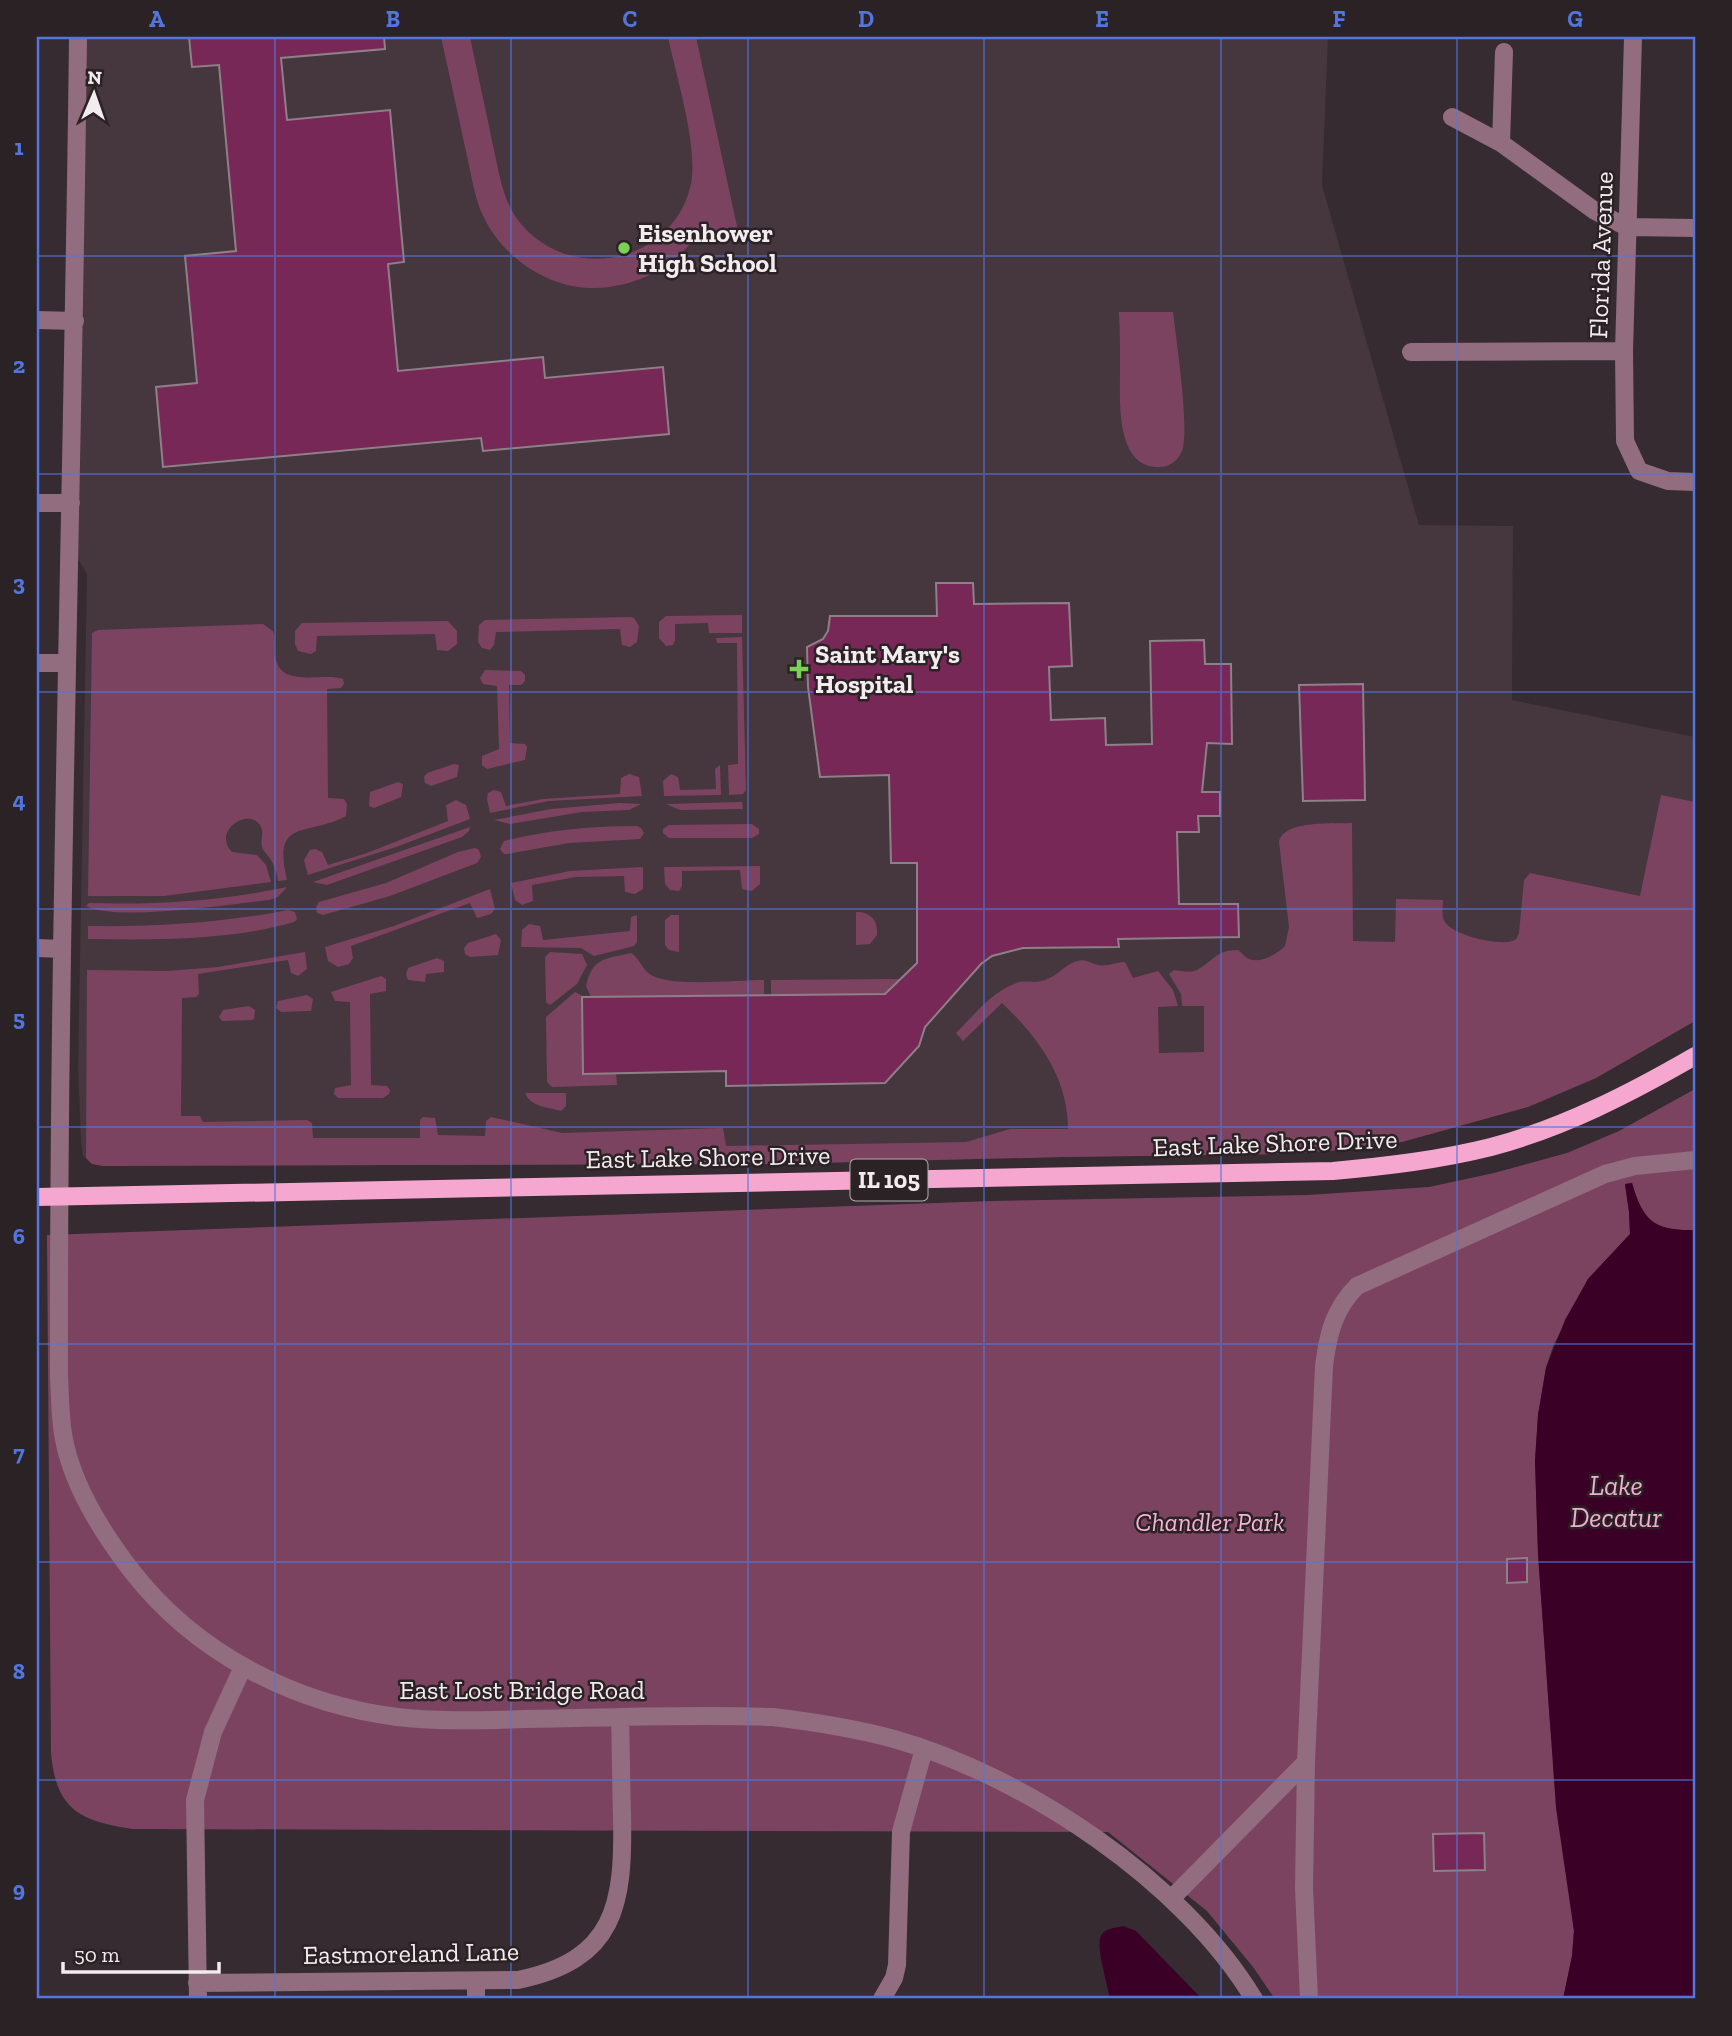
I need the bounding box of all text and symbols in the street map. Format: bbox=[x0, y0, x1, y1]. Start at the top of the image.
text: A bbox=[149, 5, 165, 33]
text: B bbox=[386, 5, 400, 33]
text: C bbox=[623, 5, 637, 33]
text: D bbox=[858, 5, 874, 33]
text: E bbox=[1095, 5, 1109, 33]
text: F bbox=[1332, 5, 1346, 33]
text: G bbox=[1567, 5, 1583, 33]
north arrow bbox=[60, 60, 130, 130]
text: N bbox=[87, 66, 102, 89]
text: 1 bbox=[14, 133, 24, 161]
street label: Florida Avenue bbox=[1582, 171, 1620, 339]
place label: Eisenhower High School bbox=[638, 217, 777, 279]
marker: Eisenhower High School bbox=[616, 240, 632, 256]
text: 2 bbox=[13, 351, 25, 379]
text: 3 bbox=[13, 569, 25, 597]
place label: Saint Mary's Hospital bbox=[815, 638, 960, 700]
marker: Saint Mary's Hospital bbox=[789, 659, 809, 679]
text: 4 bbox=[12, 786, 26, 814]
text: 5 bbox=[13, 1004, 25, 1032]
street label: East Lake Shore Drive bbox=[1152, 1123, 1398, 1163]
street label: East Lake Shore Drive bbox=[585, 1139, 831, 1175]
road number: IL 105 bbox=[850, 1160, 928, 1200]
text: 6 bbox=[13, 1222, 25, 1250]
text: 7 bbox=[13, 1439, 25, 1467]
water label: Lake Decatur bbox=[1570, 1469, 1662, 1534]
park label: Chandler Park bbox=[1135, 1506, 1285, 1538]
text: 8 bbox=[13, 1657, 25, 1685]
street label: East Lost Bridge Road bbox=[399, 1674, 645, 1706]
text: 9 bbox=[13, 1875, 25, 1903]
scale bar bbox=[63, 1931, 219, 1975]
street label: Eastmoreland Lane bbox=[303, 1935, 519, 1971]
text: 50 m bbox=[74, 1942, 120, 1967]

